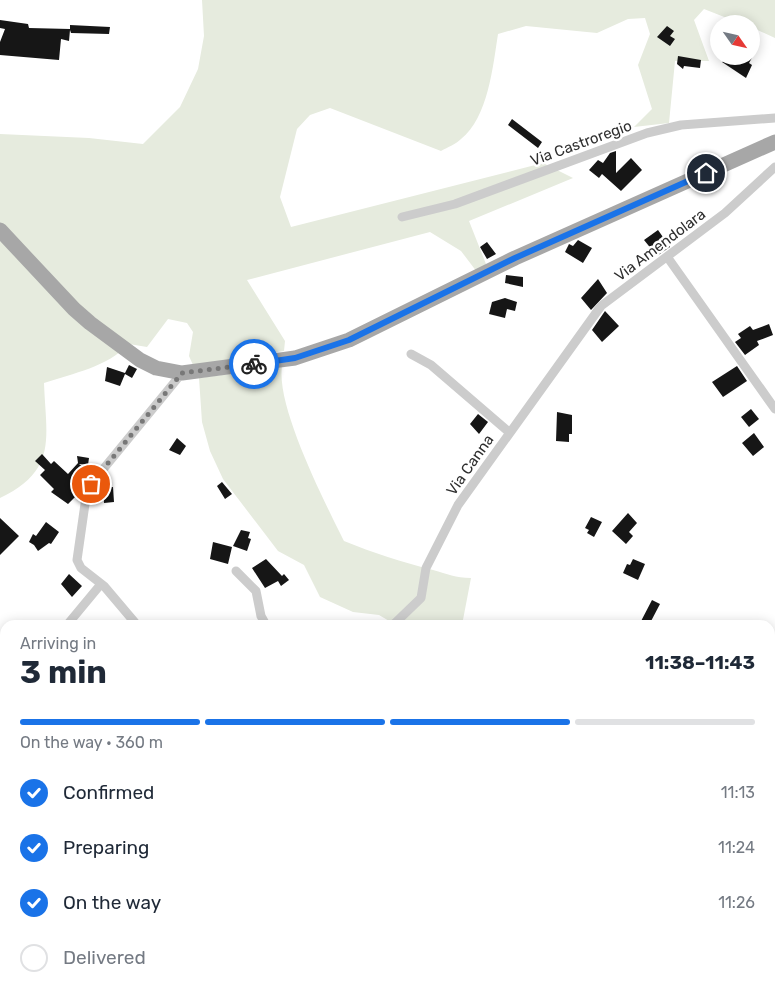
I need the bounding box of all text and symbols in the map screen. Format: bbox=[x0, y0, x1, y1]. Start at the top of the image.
north arrow bbox=[710, 15, 760, 65]
map controls bbox=[710, 15, 760, 65]
street label: Via Castroregio bbox=[528, 116, 634, 170]
pin bbox=[685, 152, 727, 194]
icon: home bbox=[692, 159, 720, 187]
street label: Via Amendolara bbox=[611, 205, 709, 285]
courier bbox=[229, 339, 279, 389]
icon: bike bbox=[240, 350, 268, 378]
street label: Via Canna bbox=[443, 431, 497, 499]
pin bbox=[70, 463, 112, 505]
icon: bag bbox=[77, 470, 105, 498]
text: Arriving in bbox=[20, 634, 96, 653]
text: 11:38–11:43 bbox=[645, 651, 755, 674]
text: 3 min bbox=[20, 653, 107, 691]
text: On the way · 360 m bbox=[20, 733, 163, 752]
icon: check bbox=[20, 779, 48, 807]
text: Confirmed bbox=[63, 781, 154, 804]
text: 11:13 bbox=[721, 783, 755, 802]
icon: check bbox=[20, 834, 48, 862]
text: Preparing bbox=[63, 836, 149, 859]
text: 11:24 bbox=[718, 838, 755, 857]
icon: check bbox=[20, 889, 48, 917]
text: On the way bbox=[63, 891, 161, 914]
text: 11:26 bbox=[718, 893, 755, 912]
text: Delivered bbox=[63, 946, 146, 969]

